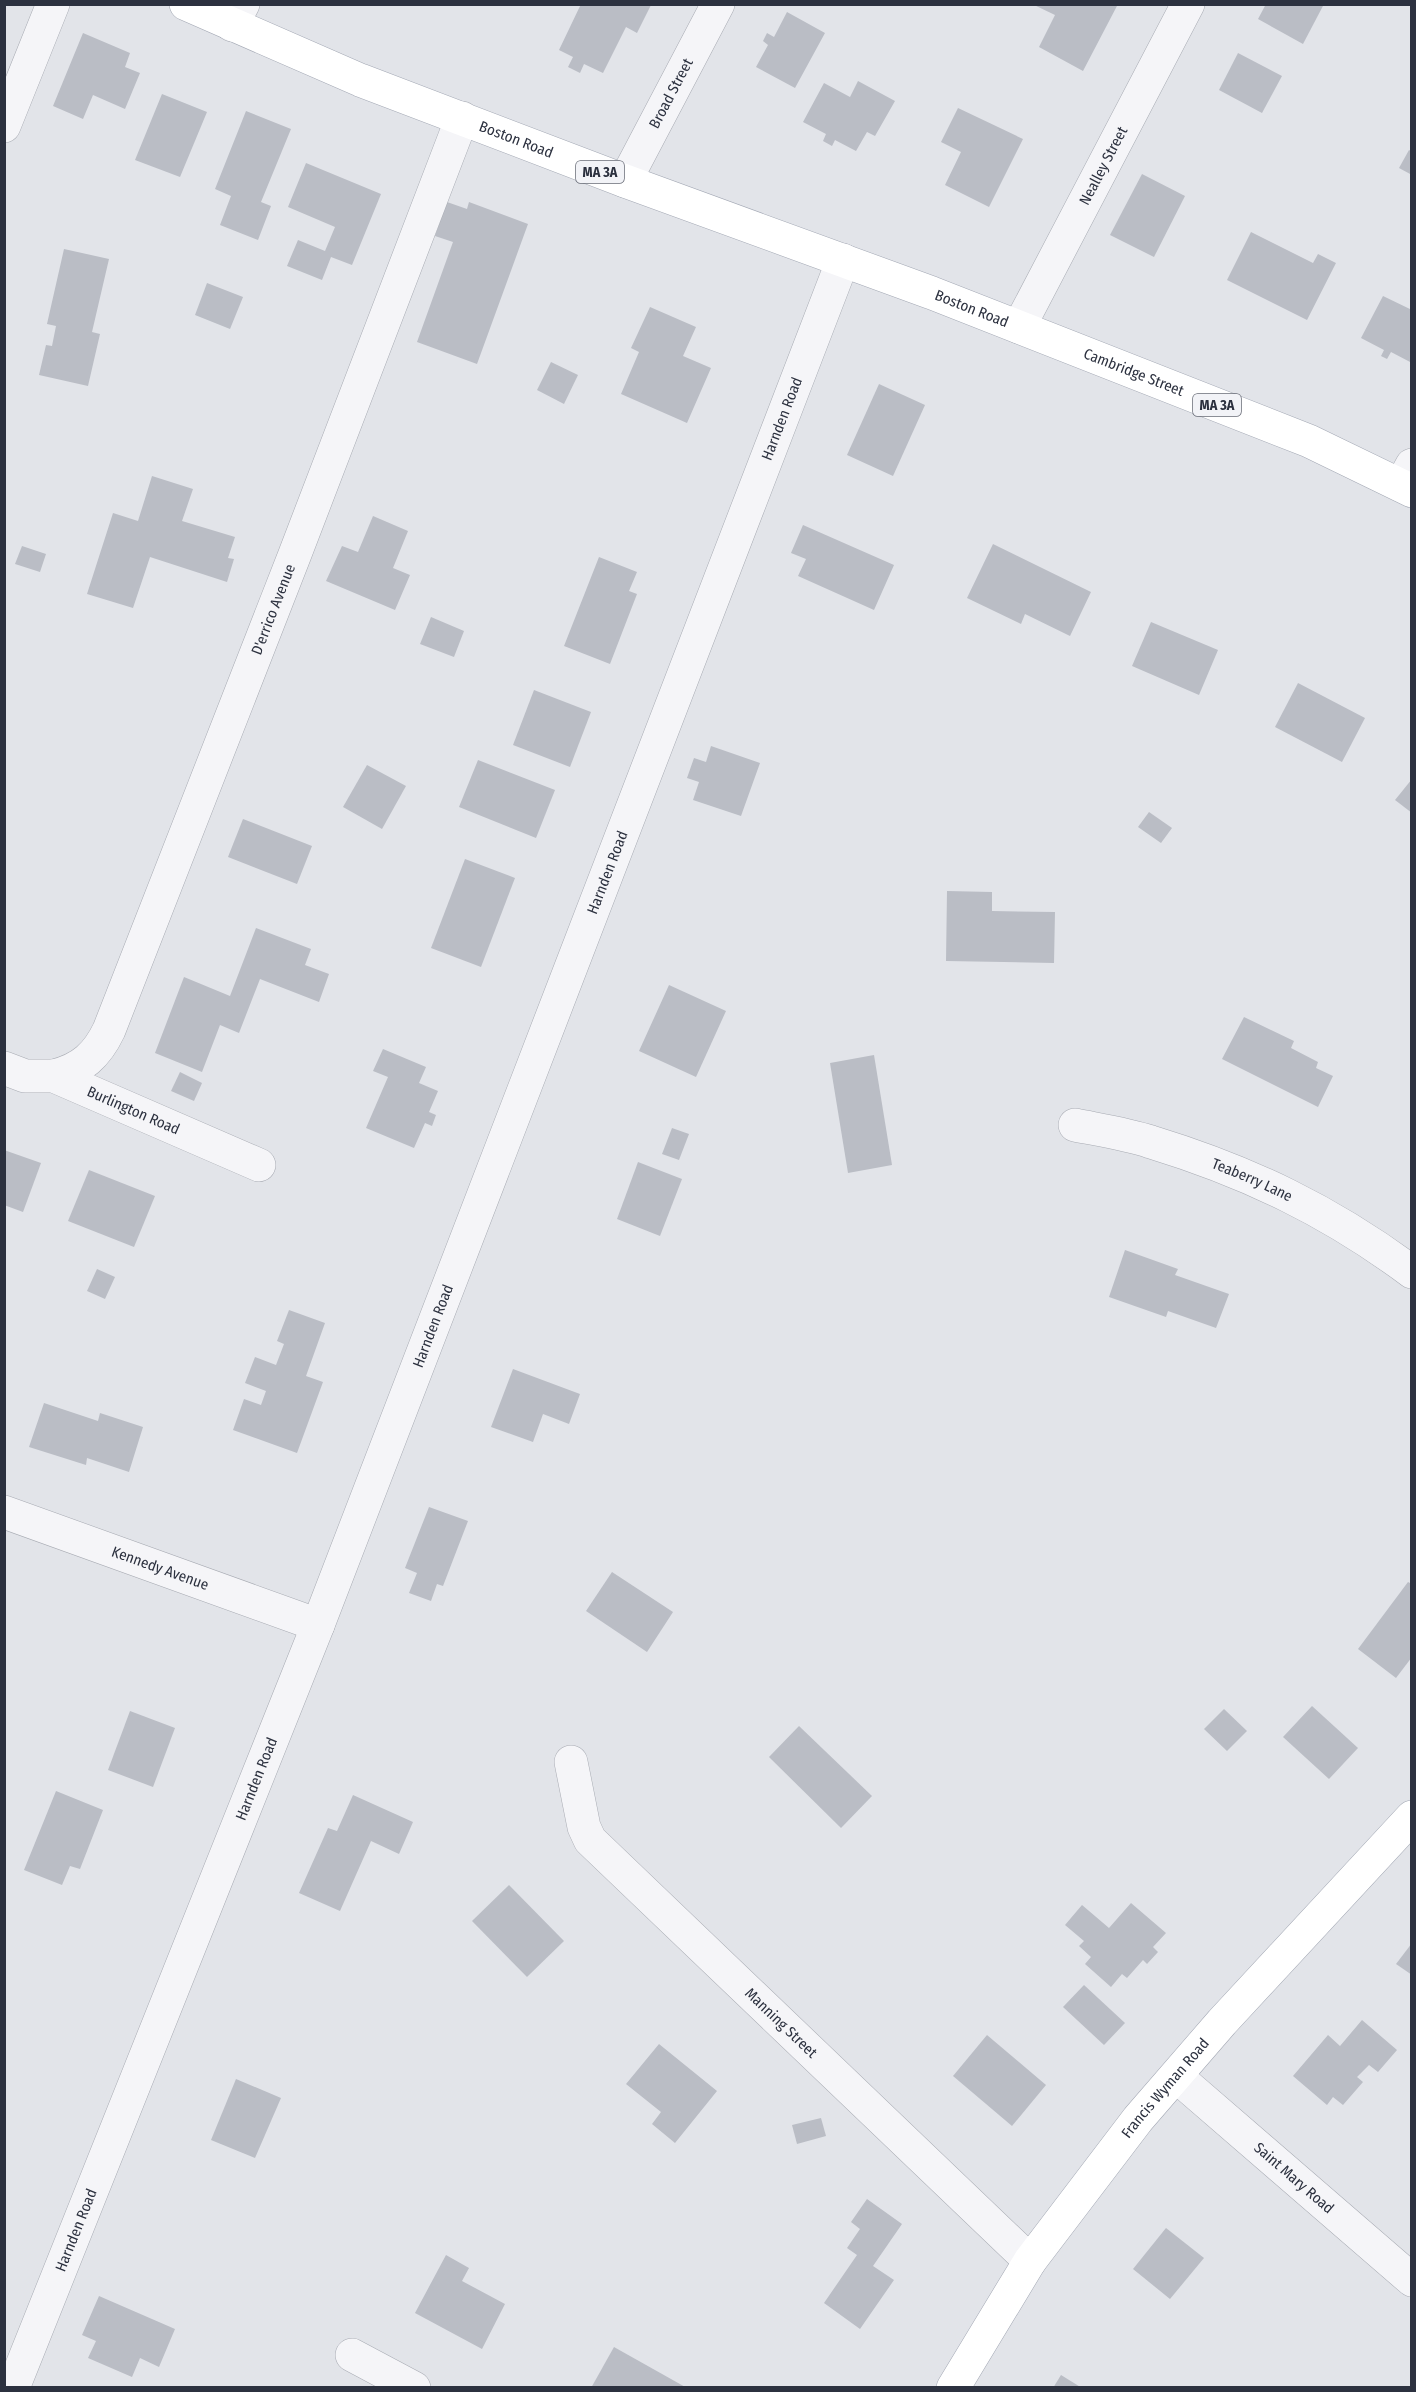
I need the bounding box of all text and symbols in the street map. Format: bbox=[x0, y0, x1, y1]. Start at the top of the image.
street label: Broad Street bbox=[645, 55, 697, 131]
street label: Boston Road bbox=[477, 117, 556, 162]
street label: Nealley Street bbox=[1075, 123, 1131, 208]
road number: MA 3A bbox=[576, 161, 624, 183]
street label: Boston Road bbox=[932, 286, 1011, 331]
street label: Cambridge Street bbox=[1081, 344, 1187, 400]
street label: Harnden Road bbox=[758, 375, 806, 463]
road number: MA 3A bbox=[1193, 394, 1241, 416]
street label: D'errico Avenue bbox=[247, 561, 299, 657]
street label: Harnden Road bbox=[583, 828, 632, 917]
street label: Burlington Road bbox=[84, 1082, 182, 1138]
street label: Teaberry Lane bbox=[1209, 1155, 1295, 1205]
street label: Harnden Road bbox=[409, 1282, 457, 1370]
street label: Kennedy Avenue bbox=[109, 1543, 211, 1594]
street label: Harnden Road bbox=[232, 1735, 281, 1823]
street label: Manning Street bbox=[741, 1984, 821, 2062]
street label: Francis Wyman Road bbox=[1118, 2035, 1213, 2142]
street label: Saint Mary Road bbox=[1250, 2139, 1338, 2217]
street label: Harnden Road bbox=[51, 2186, 101, 2274]

